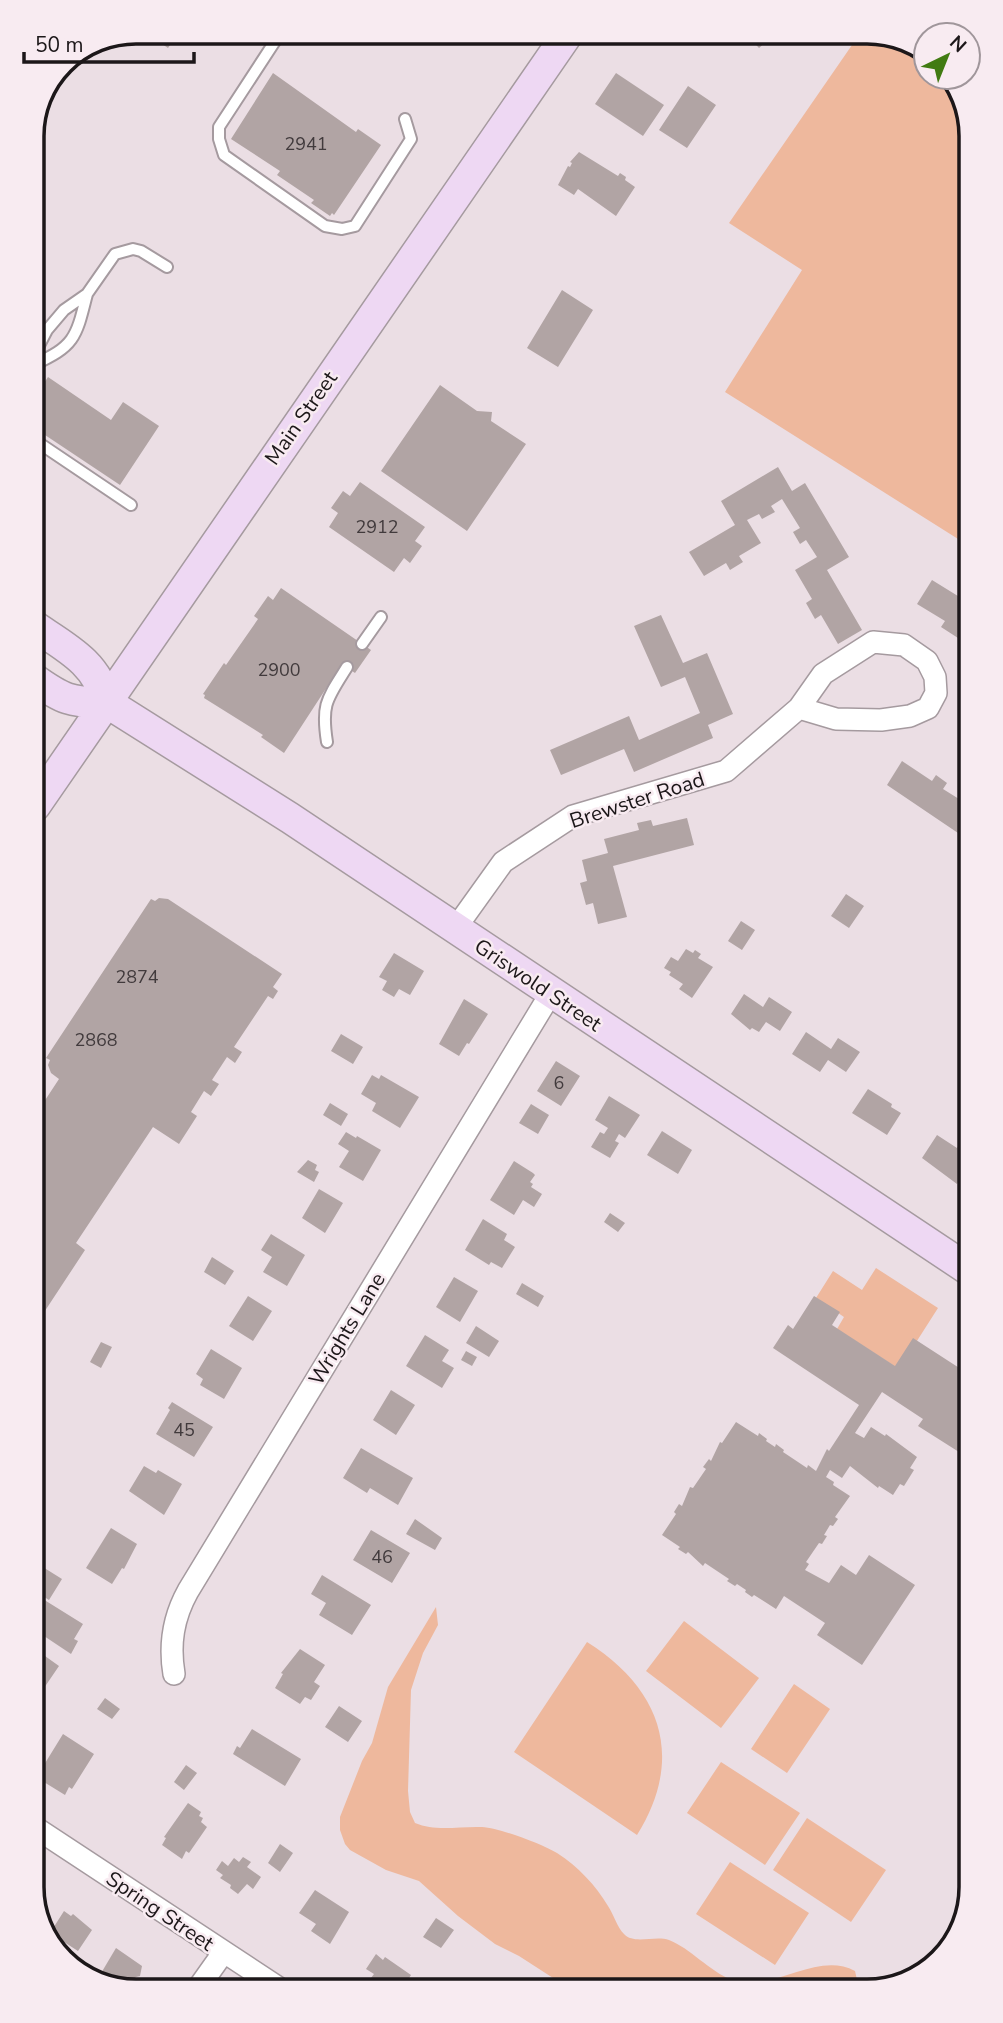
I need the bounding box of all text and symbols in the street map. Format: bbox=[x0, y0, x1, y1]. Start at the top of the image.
scale bar bbox=[24, 21, 194, 65]
north arrow bbox=[912, 21, 982, 91]
text: N bbox=[944, 30, 972, 59]
text: 50 m bbox=[35, 31, 84, 59]
house number: 2941 bbox=[284, 132, 328, 156]
street label: Main Street bbox=[258, 365, 344, 471]
house number: 2912 bbox=[355, 515, 399, 539]
house number: 2900 bbox=[257, 658, 301, 682]
street label: Brewster Road bbox=[566, 765, 708, 835]
street label: Griswold Street bbox=[469, 932, 608, 1038]
house number: 2874 bbox=[115, 965, 159, 989]
house number: 2868 bbox=[74, 1028, 118, 1052]
house number: 6 bbox=[554, 1071, 564, 1095]
street label: Wrights Lane bbox=[302, 1267, 392, 1391]
house number: 45 bbox=[173, 1418, 195, 1442]
house number: 46 bbox=[371, 1545, 393, 1569]
street label: Spring Street bbox=[101, 1865, 220, 1958]

